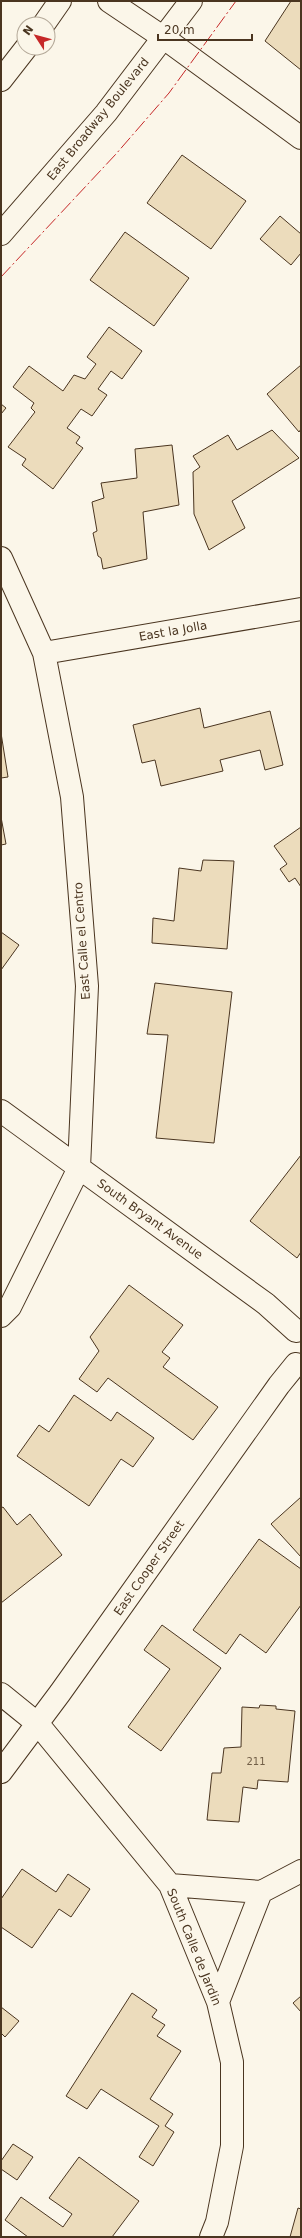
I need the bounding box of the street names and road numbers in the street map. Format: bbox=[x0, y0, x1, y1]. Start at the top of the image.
street label: East Broadway Boulevard bbox=[44, 55, 152, 183]
street label: East la Jolla bbox=[138, 618, 208, 644]
street label: East Calle el Centro bbox=[71, 882, 93, 1000]
street label: South Bryant Avenue bbox=[95, 1176, 205, 1262]
street label: East Cooper Street bbox=[111, 1517, 187, 1618]
street label: South Calle de Jardin bbox=[164, 1886, 224, 2008]

